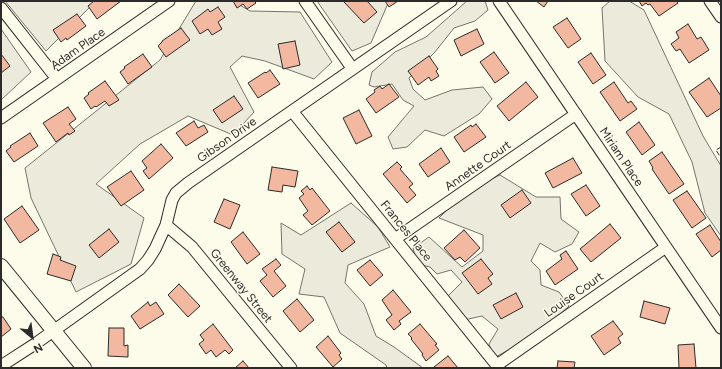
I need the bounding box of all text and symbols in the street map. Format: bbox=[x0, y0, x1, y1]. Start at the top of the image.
street label: Adam Place bbox=[48, 25, 108, 73]
street label: Gibson Drive bbox=[195, 114, 259, 166]
street label: Miriam Place bbox=[596, 125, 646, 189]
street label: Annette Court bbox=[442, 138, 514, 194]
street label: Frances Place bbox=[377, 198, 435, 264]
street label: Greenway Street bbox=[207, 246, 275, 326]
street label: Louise Court bbox=[542, 269, 606, 321]
north arrow bbox=[12, 317, 52, 357]
text: N bbox=[31, 340, 45, 356]

